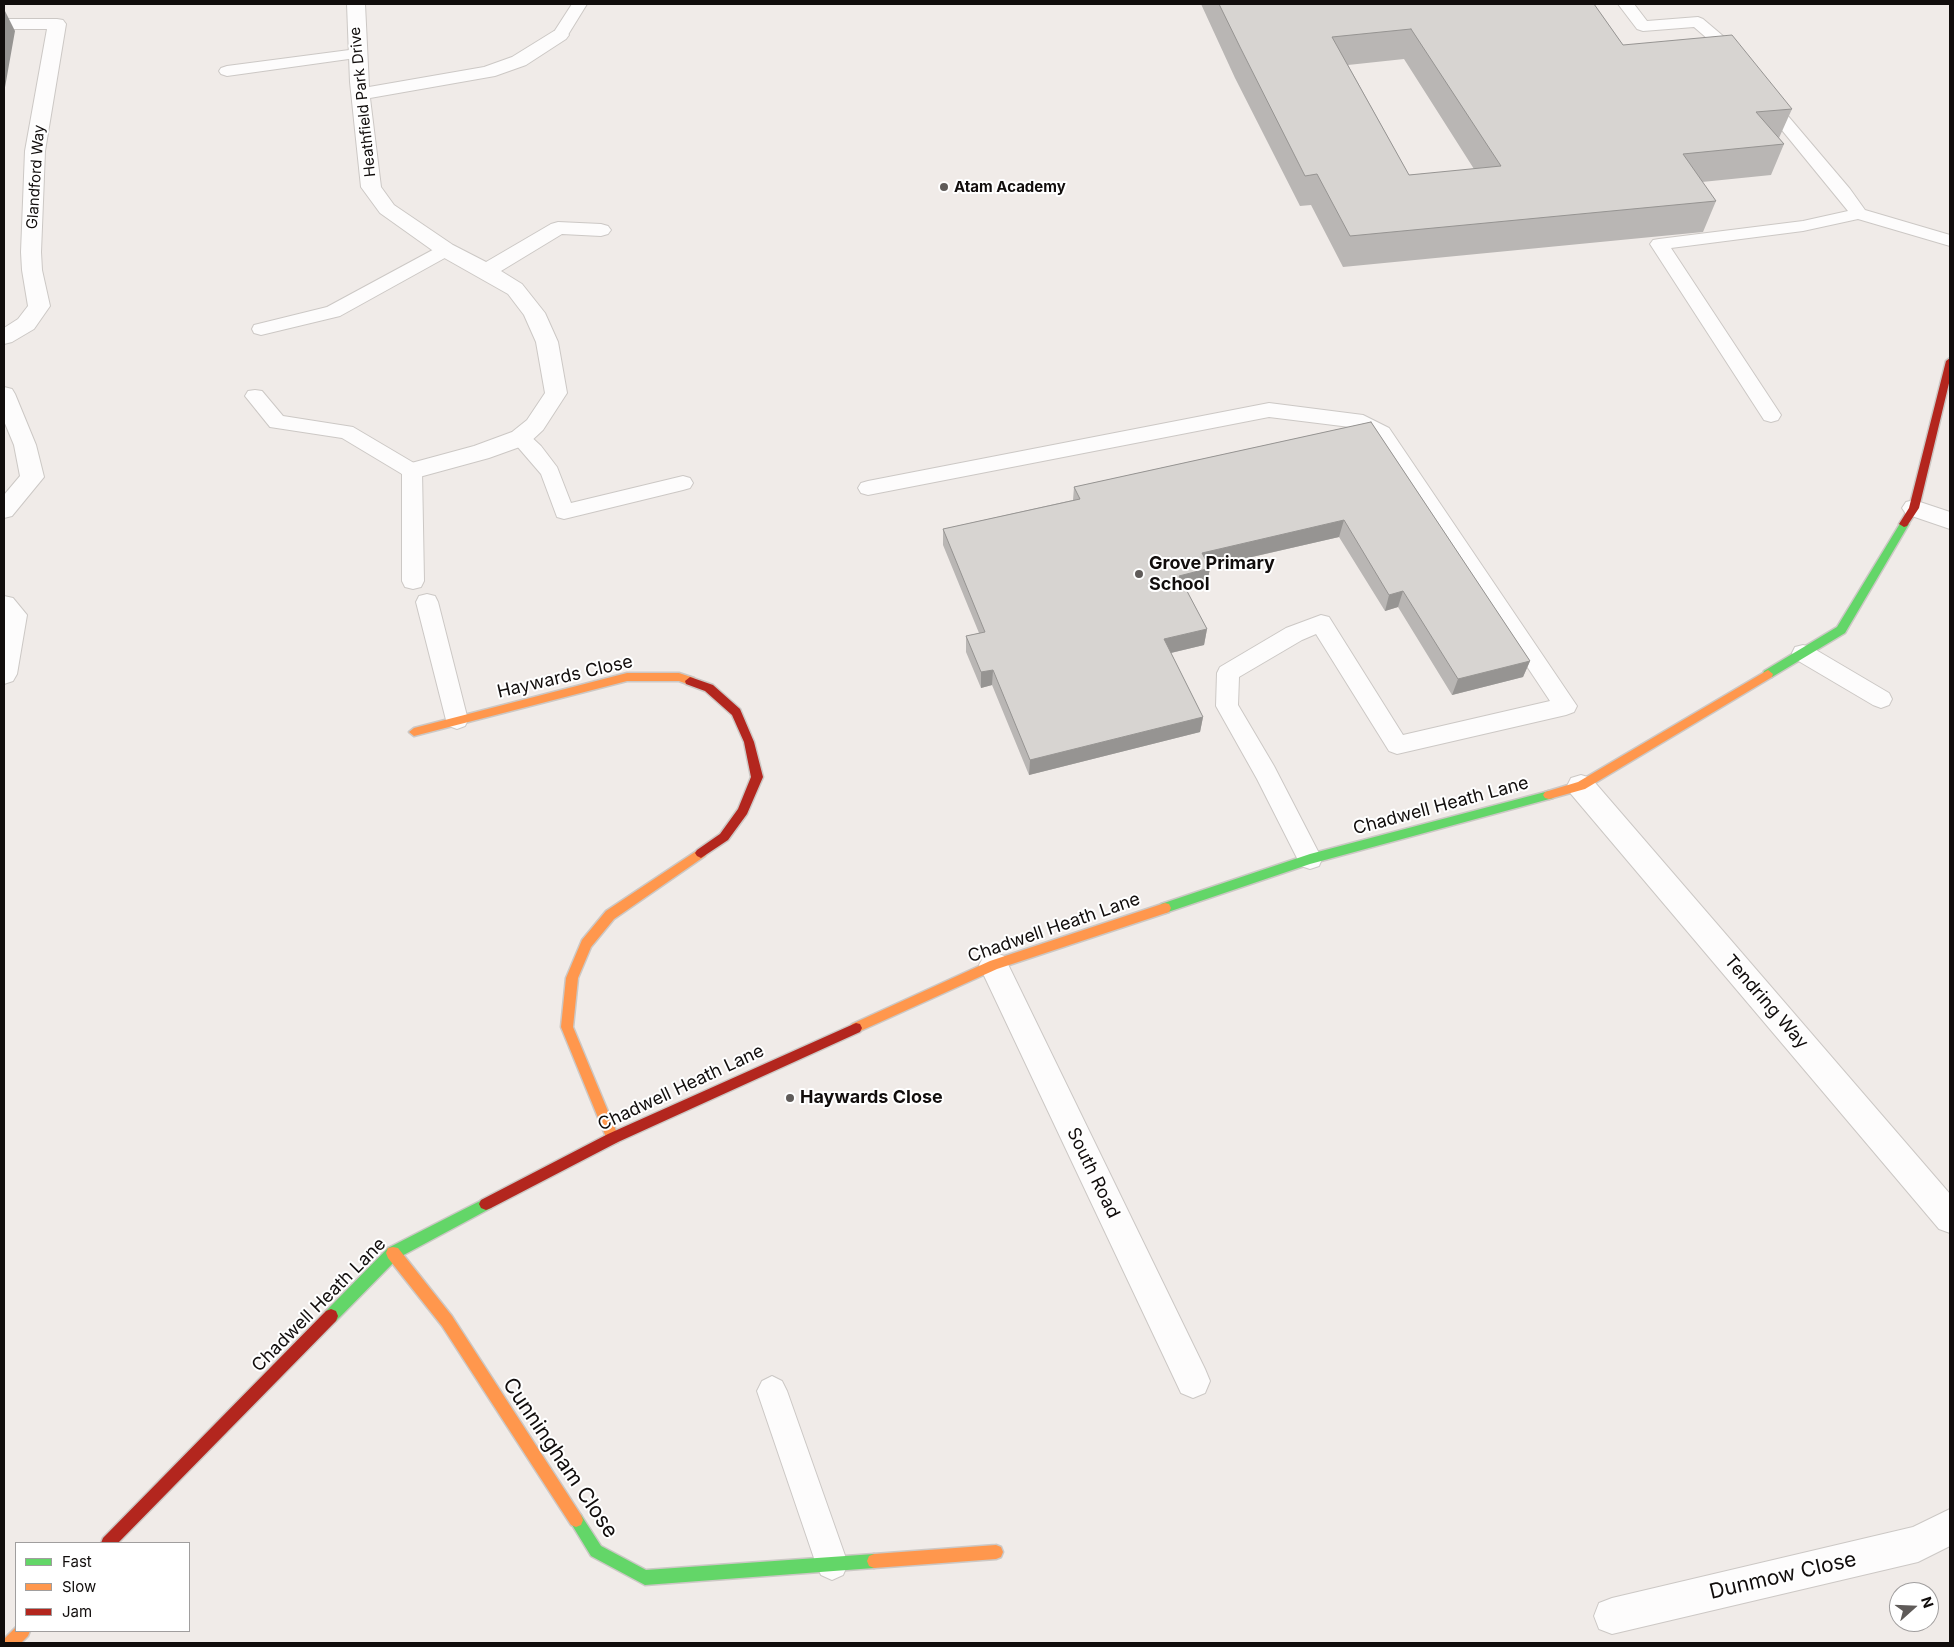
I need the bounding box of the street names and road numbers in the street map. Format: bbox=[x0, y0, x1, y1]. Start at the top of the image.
street label: Heathfield Park Drive bbox=[346, 26, 380, 178]
street label: Glandford Way bbox=[23, 124, 49, 230]
street label: Haywards Close bbox=[495, 651, 635, 703]
street label: Chadwell Heath Lane bbox=[1351, 772, 1531, 840]
street label: Chadwell Heath Lane bbox=[965, 888, 1143, 968]
street label: Tendring Way bbox=[1719, 951, 1813, 1053]
street label: Chadwell Heath Lane bbox=[595, 1040, 767, 1136]
street label: South Road bbox=[1062, 1124, 1124, 1222]
street label: Chadwell Heath Lane bbox=[247, 1233, 391, 1377]
street label: Cunningham Close bbox=[497, 1373, 623, 1543]
street label: Dunmow Close bbox=[1707, 1547, 1859, 1605]

